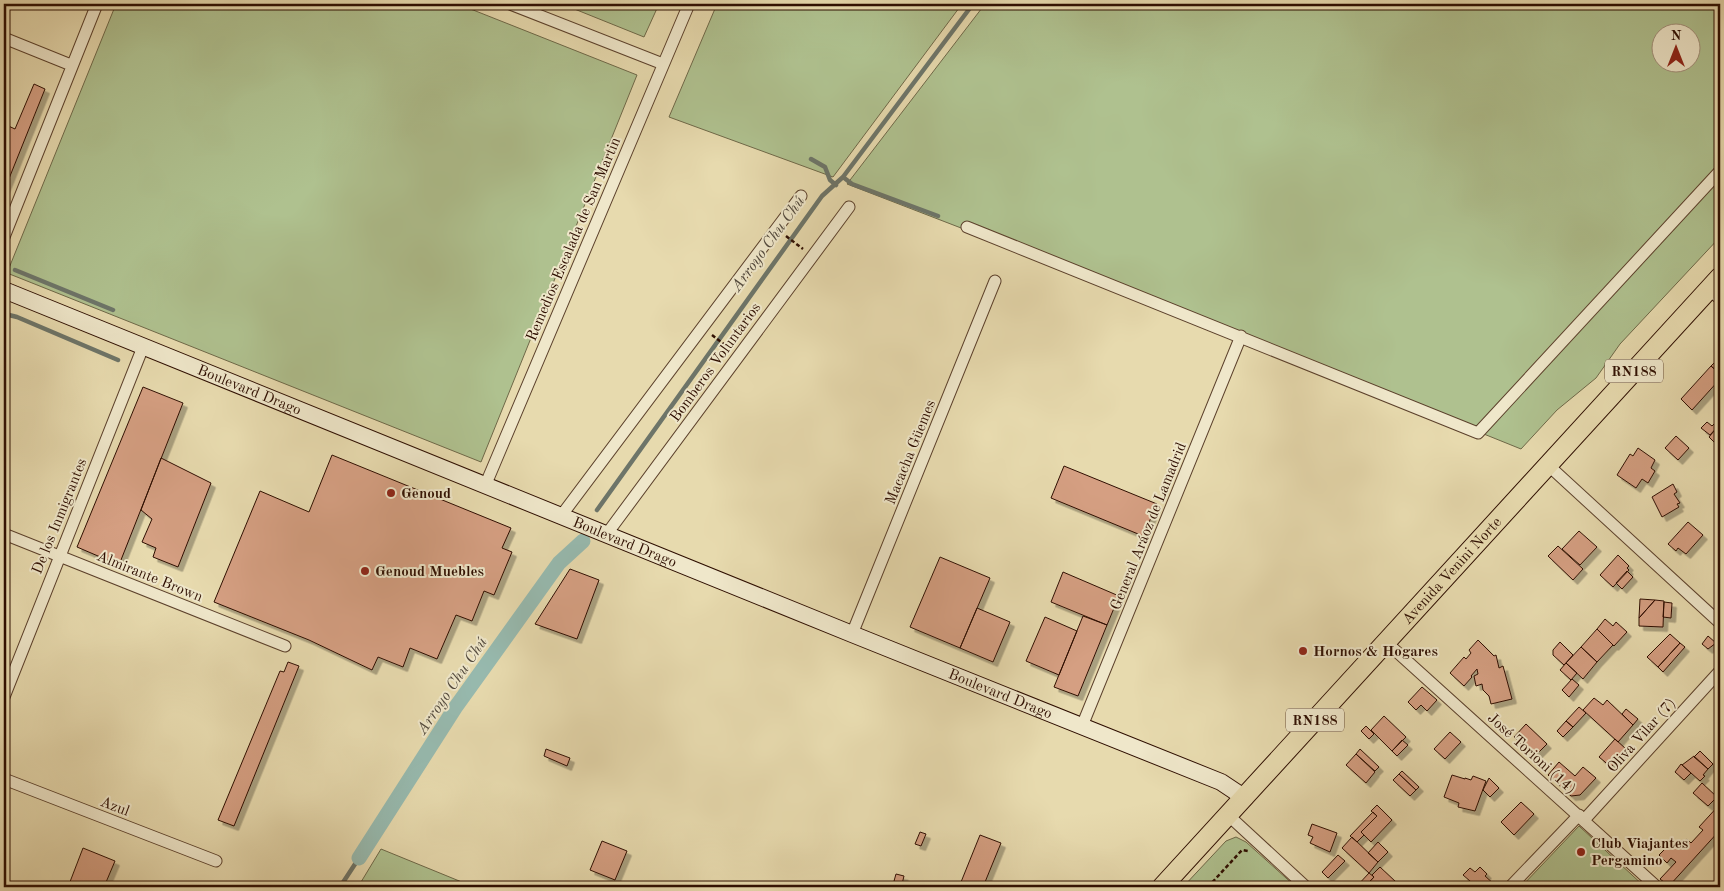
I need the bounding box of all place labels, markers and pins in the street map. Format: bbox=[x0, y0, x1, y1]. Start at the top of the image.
marker: Genoud bbox=[385, 487, 397, 499]
place label: Genoud bbox=[401, 487, 451, 502]
marker: Genoud Muebles bbox=[359, 565, 371, 577]
place label: Genoud Muebles bbox=[375, 565, 484, 580]
marker: Hornos & Hogares bbox=[1297, 645, 1309, 657]
place label: Hornos & Hogares bbox=[1313, 645, 1438, 660]
place label: Club Viajantes Pergamino bbox=[1591, 837, 1688, 869]
marker: Club Viajantes Pergamino bbox=[1575, 846, 1587, 858]

